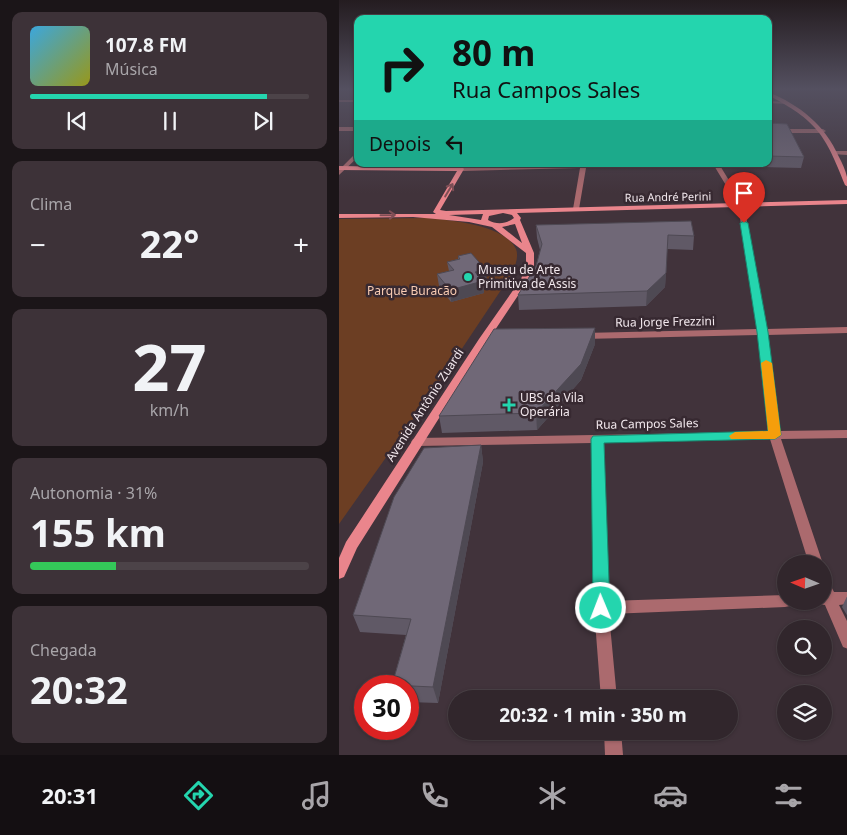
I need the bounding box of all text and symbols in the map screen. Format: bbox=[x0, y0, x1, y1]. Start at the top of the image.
text: 80 m bbox=[452, 29, 535, 76]
text: 107.8 FM bbox=[105, 32, 187, 58]
icon: right bbox=[369, 35, 434, 100]
text: Música bbox=[105, 58, 158, 80]
text: Rua Campos Sales bbox=[452, 74, 640, 104]
icon: previous bbox=[63, 107, 91, 135]
icon: pause bbox=[156, 107, 184, 135]
icon: next bbox=[249, 107, 277, 135]
icon: left bbox=[441, 130, 469, 158]
text: Depois bbox=[369, 131, 431, 157]
pin bbox=[723, 172, 765, 223]
icon: arrive bbox=[730, 179, 758, 207]
one-way arrow bbox=[444, 184, 454, 198]
street label: Rua André Perini bbox=[625, 188, 711, 205]
text: Clima bbox=[30, 193, 72, 215]
one-way arrow bbox=[379, 210, 395, 220]
text: 22° bbox=[140, 217, 199, 269]
text: − bbox=[30, 225, 46, 263]
text: + bbox=[293, 225, 309, 263]
place label: Museu de Arte Primitiva de Assis bbox=[478, 261, 577, 292]
marker: Museu de Arte Primitiva de Assis bbox=[462, 271, 474, 283]
park label: Parque Buracão bbox=[367, 282, 457, 299]
street label: Rua Jorge Frezzini bbox=[615, 312, 715, 331]
text: 27 bbox=[132, 322, 207, 410]
street label: Avenida Antônio Zuardi bbox=[381, 345, 468, 465]
place label: UBS da Vila Operária bbox=[520, 389, 584, 420]
marker: UBS da Vila Operária bbox=[502, 398, 516, 412]
text: km/h bbox=[150, 399, 189, 421]
street label: Rua Campos Sales bbox=[595, 414, 699, 433]
text: Autonomia · 31% bbox=[30, 482, 157, 504]
text: 155 km bbox=[30, 506, 166, 558]
north arrow bbox=[777, 555, 831, 610]
map controls bbox=[777, 555, 832, 740]
position arrow bbox=[574, 581, 626, 633]
button: search bbox=[777, 620, 832, 675]
text: Chegada bbox=[30, 639, 97, 661]
text: 20:32 bbox=[30, 663, 128, 715]
speed limit sign: 30 bbox=[354, 675, 419, 740]
button: layers bbox=[777, 685, 832, 740]
text: 20:32 · 1 min · 350 m bbox=[499, 702, 687, 728]
icon: directions bbox=[181, 778, 216, 813]
icon: music bbox=[299, 778, 334, 813]
icon: phone bbox=[417, 778, 452, 813]
icon: climate bbox=[535, 778, 570, 813]
icon: car bbox=[653, 778, 688, 813]
icon: filters bbox=[771, 778, 806, 813]
text: 20:31 bbox=[41, 780, 98, 810]

